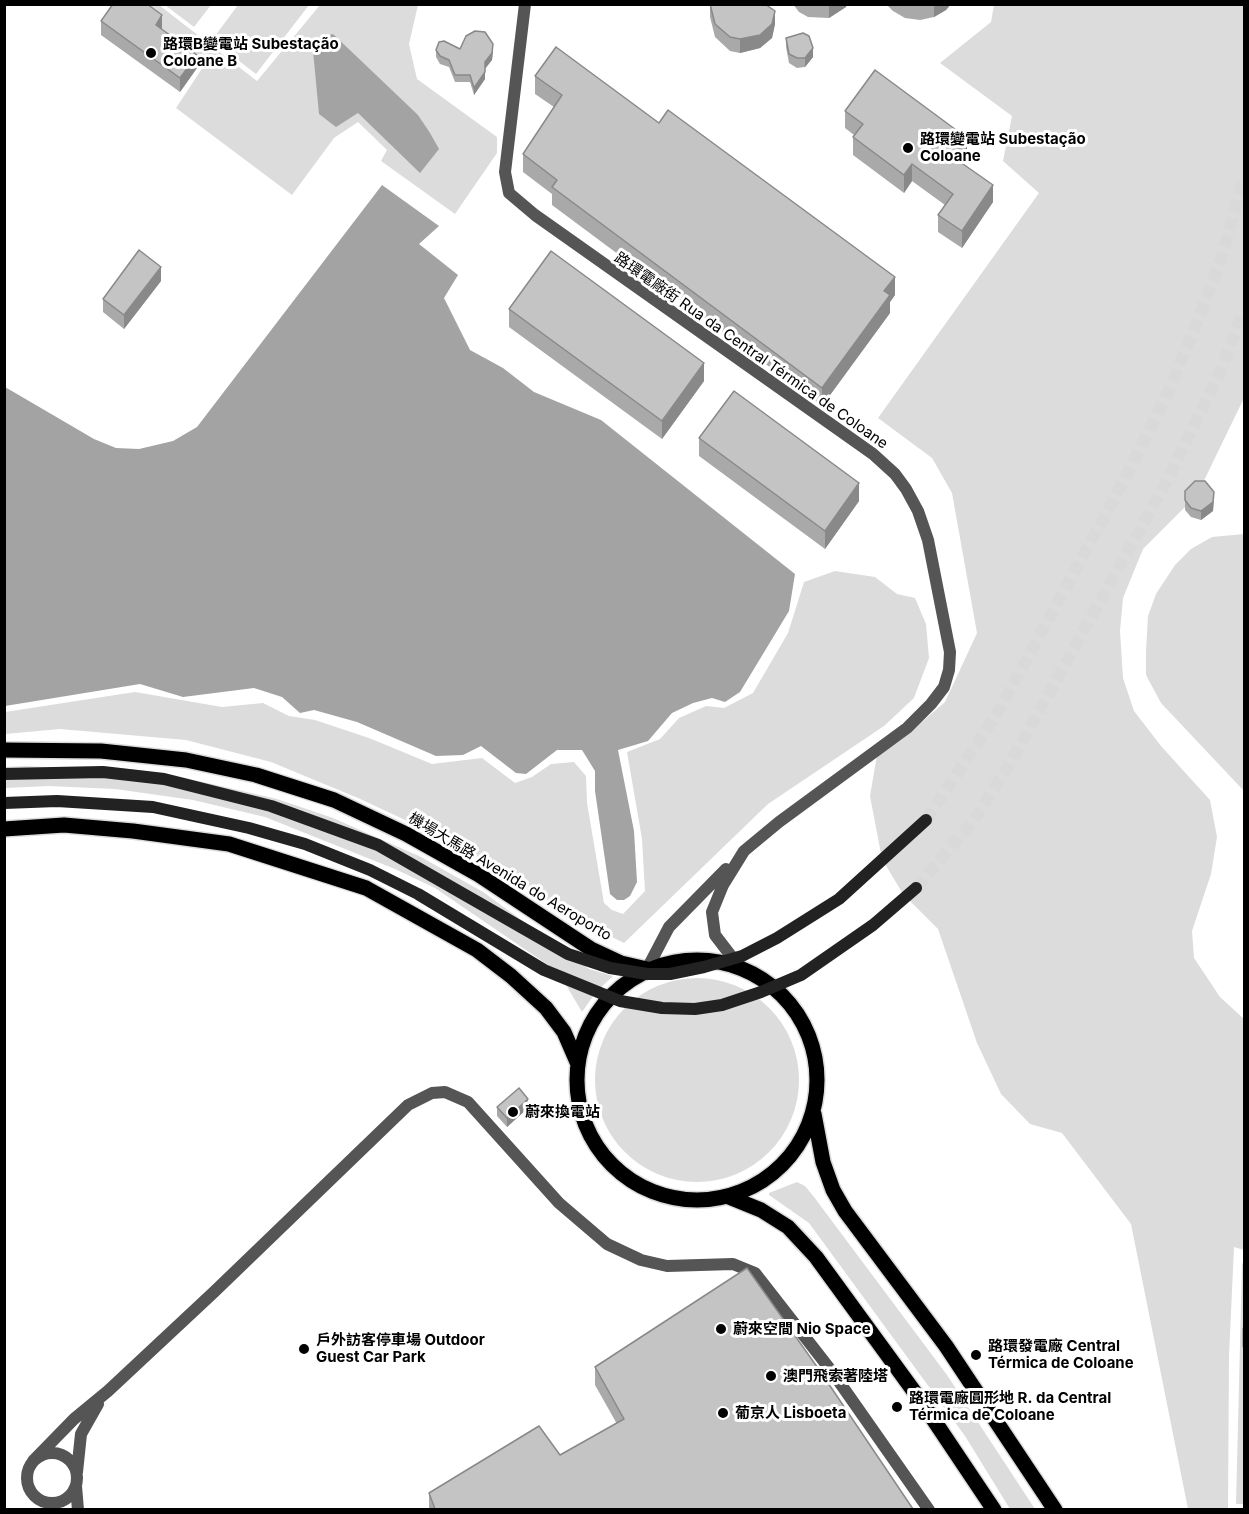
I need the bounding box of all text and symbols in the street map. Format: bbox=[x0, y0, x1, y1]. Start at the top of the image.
place label: 路環B變電站 Subestação Coloane B bbox=[163, 35, 339, 70]
marker: 路環B變電站 Subestação Coloane B bbox=[144, 46, 158, 60]
place label: 路環變電站 Subestação Coloane bbox=[920, 130, 1086, 165]
marker: 路環變電站 Subestação Coloane bbox=[901, 141, 915, 155]
street label: 路環電廠街 Rua da Central Térmica de Coloane bbox=[611, 249, 891, 453]
street label: 機場大馬路 Avenida do Aeroporto bbox=[405, 809, 615, 945]
place label: 蔚來換電站 bbox=[525, 1103, 600, 1121]
marker: 蔚來換電站 bbox=[506, 1105, 520, 1119]
place label: 蔚來空間 Nio Space bbox=[733, 1320, 871, 1338]
marker: 蔚來空間 Nio Space bbox=[714, 1322, 728, 1336]
place label: 戶外訪客停車場 Outdoor Guest Car Park bbox=[316, 1331, 485, 1366]
place label: 路環發電廠 Central Térmica de Coloane bbox=[988, 1337, 1134, 1372]
marker: 戶外訪客停車場 Outdoor Guest Car Park bbox=[297, 1342, 311, 1356]
marker: 路環發電廠 Central Térmica de Coloane bbox=[969, 1348, 983, 1362]
place label: 澳門飛索著陸塔 bbox=[783, 1367, 888, 1385]
marker: 澳門飛索著陸塔 bbox=[764, 1369, 778, 1383]
place label: 路環電廠圓形地 R. da Central Térmica de Coloane bbox=[909, 1389, 1111, 1424]
marker: 路環電廠圓形地 R. da Central Térmica de Coloane bbox=[890, 1400, 904, 1414]
place label: 葡京人 Lisboeta bbox=[735, 1404, 846, 1422]
marker: 葡京人 Lisboeta bbox=[716, 1406, 730, 1420]

